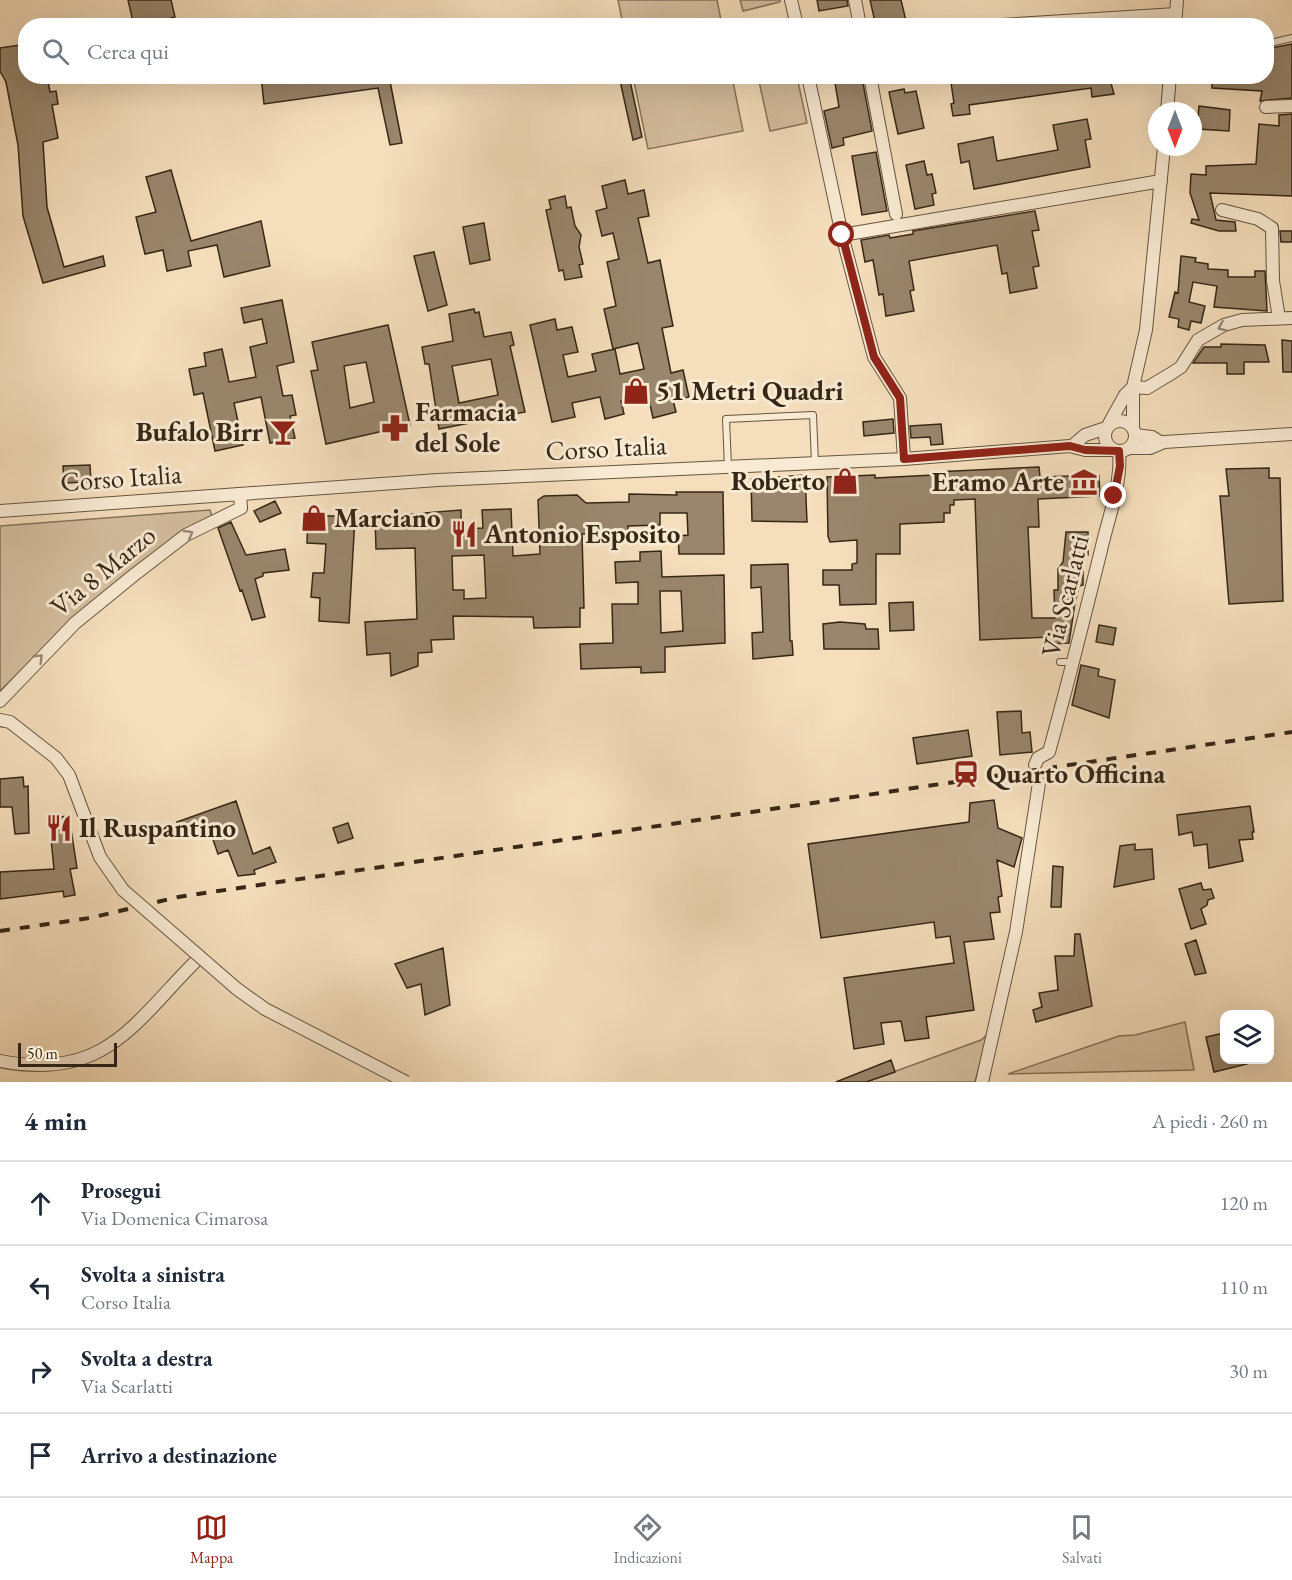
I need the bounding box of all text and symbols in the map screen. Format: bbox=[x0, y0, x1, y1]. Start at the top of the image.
search box bbox=[18, 18, 1274, 84]
icon: search bbox=[39, 35, 72, 68]
text: Cerca qui bbox=[87, 37, 169, 66]
north arrow bbox=[1148, 102, 1202, 156]
route start bbox=[828, 221, 854, 247]
one-way arrow bbox=[1217, 320, 1228, 332]
place label: 51 Metri Quadri bbox=[656, 373, 843, 408]
shop icon: 51 Metri Quadri bbox=[621, 376, 651, 406]
place label: Farmacia del Sole bbox=[415, 394, 517, 460]
pharmacy icon: Farmacia del Sole bbox=[380, 413, 410, 443]
place label: Bufalo Birr bbox=[136, 414, 264, 449]
bar icon: Bufalo Birr bbox=[268, 417, 298, 447]
street label: Corso Italia bbox=[544, 427, 668, 468]
street label: Corso Italia bbox=[59, 456, 183, 499]
place label: Roberto bbox=[731, 463, 825, 498]
place label: Eramo Arte bbox=[932, 464, 1064, 499]
shop icon: Roberto bbox=[830, 466, 860, 496]
museum icon: Eramo Arte bbox=[1069, 467, 1099, 497]
route end bbox=[1100, 482, 1126, 508]
place label: Marciano bbox=[334, 500, 441, 535]
shop icon: Marciano bbox=[299, 503, 329, 533]
place label: Antonio Esposito bbox=[483, 516, 680, 551]
street label: Via 8 Marzo bbox=[43, 517, 163, 624]
restaurant icon: Antonio Esposito bbox=[449, 519, 479, 549]
one-way arrow bbox=[183, 530, 193, 541]
street label: Via Scarlatti bbox=[1033, 531, 1097, 660]
one-way arrow bbox=[32, 655, 43, 666]
place label: Quarto Officina bbox=[986, 756, 1166, 791]
station icon: Quarto Officina bbox=[951, 759, 981, 789]
place label: Il Ruspantino bbox=[79, 810, 236, 845]
restaurant icon: Il Ruspantino bbox=[44, 813, 74, 843]
map controls bbox=[1220, 1010, 1274, 1064]
button: layers bbox=[1220, 1010, 1274, 1064]
scale bar bbox=[18, 1040, 117, 1068]
text: 50 m bbox=[27, 1043, 58, 1064]
text: 4 min bbox=[24, 1104, 87, 1138]
text: A piedi · 260 m bbox=[1152, 1108, 1268, 1134]
text: Prosegui bbox=[81, 1176, 161, 1205]
icon: ahead bbox=[24, 1187, 57, 1220]
text: 120 m bbox=[1220, 1190, 1268, 1216]
text: Via Domenica Cimarosa bbox=[81, 1205, 268, 1231]
text: Svolta a sinistra bbox=[81, 1260, 225, 1289]
icon: left bbox=[24, 1271, 57, 1304]
text: 110 m bbox=[1220, 1274, 1268, 1300]
text: Corso Italia bbox=[81, 1289, 171, 1315]
text: Svolta a destra bbox=[81, 1344, 213, 1373]
icon: right bbox=[24, 1355, 57, 1388]
text: 30 m bbox=[1229, 1358, 1268, 1384]
text: Via Scarlatti bbox=[81, 1373, 173, 1399]
icon: arrive bbox=[24, 1439, 57, 1472]
text: Arrivo a destinazione bbox=[81, 1441, 277, 1470]
tab: Mappa bbox=[190, 1511, 233, 1568]
tab: Indicazioni bbox=[613, 1511, 682, 1568]
tab: Salvati bbox=[1062, 1511, 1102, 1568]

